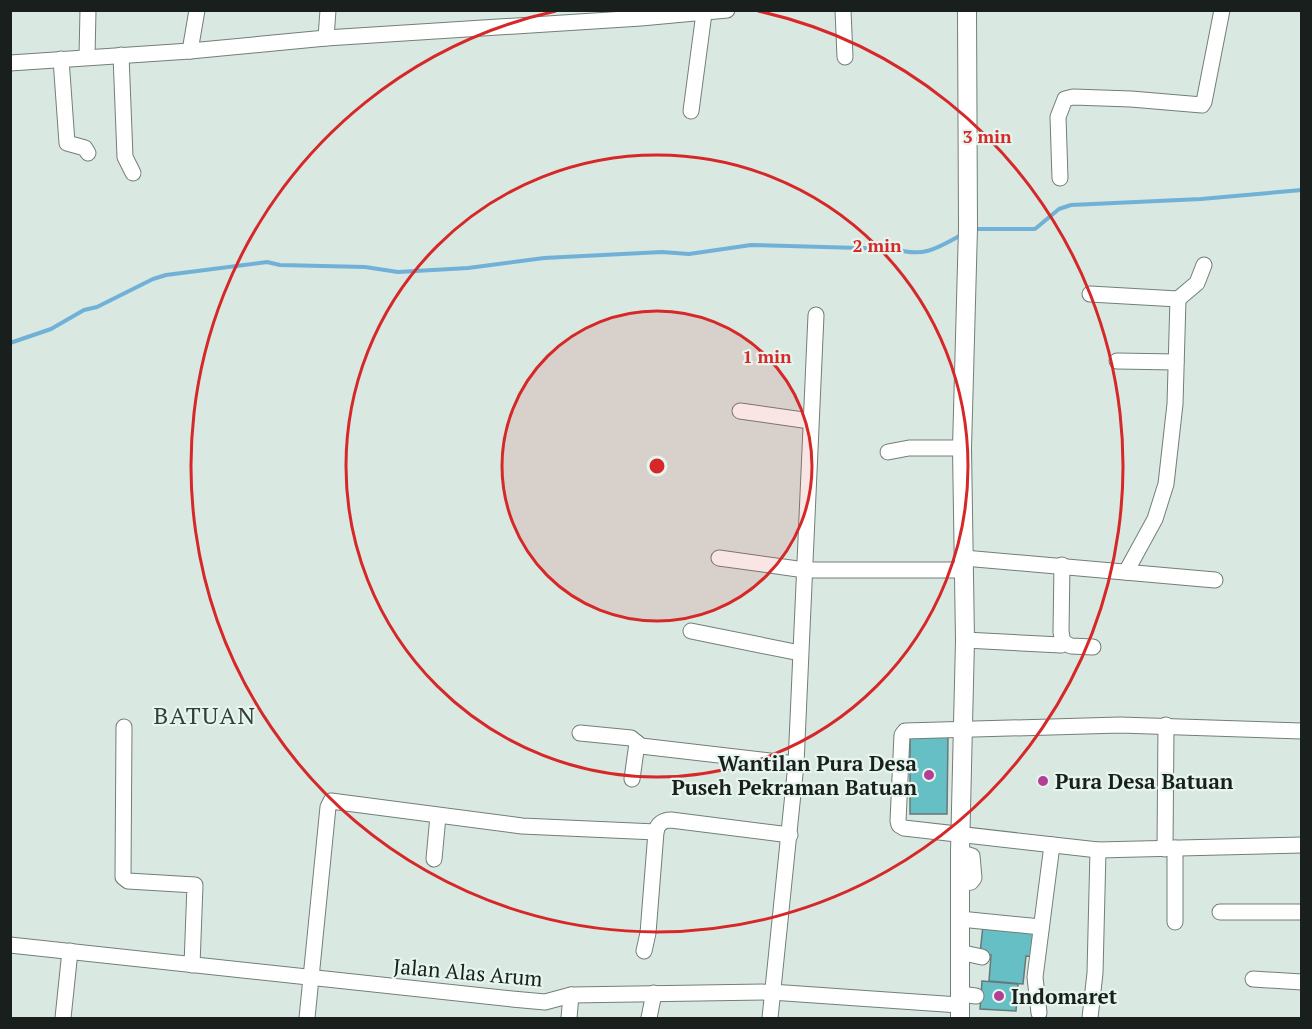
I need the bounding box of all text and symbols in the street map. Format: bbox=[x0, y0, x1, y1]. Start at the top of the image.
text: 3 min bbox=[962, 124, 1012, 148]
text: 2 min bbox=[852, 233, 902, 257]
text: 1 min bbox=[742, 344, 792, 368]
centre of rings bbox=[647, 456, 667, 476]
district label: BATUAN bbox=[153, 699, 257, 731]
place label: Wantilan Pura Desa Puseh Pekraman Batuan bbox=[671, 749, 917, 801]
place label: Pura Desa Batuan bbox=[1055, 767, 1234, 795]
marker: Wantilan Pura Desa Puseh Pekraman Batuan bbox=[922, 768, 936, 782]
marker: Pura Desa Batuan bbox=[1036, 774, 1050, 788]
street label: Jalan Alas Arum bbox=[392, 952, 544, 992]
place label: Indomaret bbox=[1011, 982, 1118, 1010]
marker: Indomaret bbox=[992, 989, 1006, 1003]

